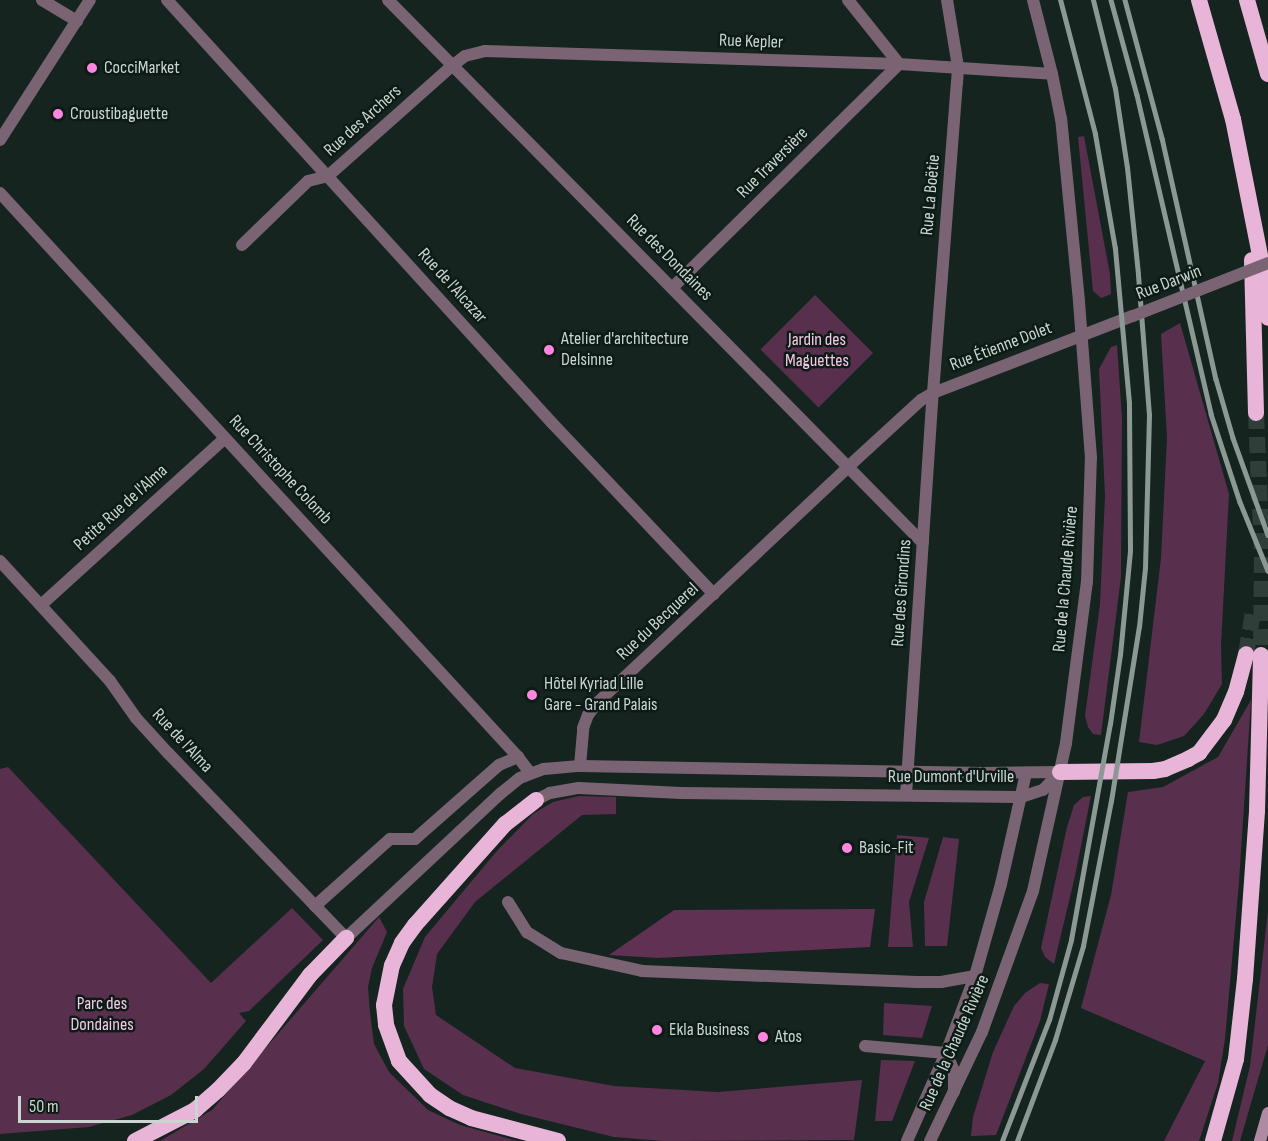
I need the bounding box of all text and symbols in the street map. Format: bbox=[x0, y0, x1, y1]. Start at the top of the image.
street label: Rue Kepler bbox=[719, 30, 783, 54]
place label: CocciMarket bbox=[104, 57, 180, 79]
marker: CocciMarket bbox=[85, 61, 99, 75]
street label: Rue des Archers bbox=[320, 81, 406, 161]
place label: Croustibaguette bbox=[70, 103, 168, 125]
marker: Croustibaguette bbox=[51, 107, 65, 121]
street label: Rue Traversière bbox=[733, 123, 813, 203]
street label: Rue La Boëtie bbox=[917, 154, 945, 236]
street label: Rue des Dondaines bbox=[621, 210, 717, 306]
street label: Rue de l'Alcazar bbox=[413, 244, 491, 328]
street label: Rue Darwin bbox=[1133, 261, 1205, 305]
street label: Rue Étienne Dolet bbox=[947, 318, 1055, 376]
place label: Atelier d'architecture Delsinne bbox=[561, 329, 689, 372]
park label: Jardin des Maguettes bbox=[785, 330, 849, 372]
marker: Atelier d'architecture Delsinne bbox=[542, 343, 556, 357]
street label: Rue Christophe Colomb bbox=[224, 411, 336, 529]
street label: Petite Rue de l'Alma bbox=[70, 460, 172, 556]
street label: Rue de la Chaude Rivière bbox=[1049, 505, 1083, 653]
street label: Rue des Girondins bbox=[887, 539, 917, 647]
street label: Rue du Becquerel bbox=[613, 579, 703, 665]
place label: Hôtel Kyriad Lille Gare - Grand Palais bbox=[544, 674, 658, 716]
marker: Hôtel Kyriad Lille Gare - Grand Palais bbox=[525, 688, 539, 702]
street label: Rue de l'Alma bbox=[147, 705, 217, 777]
street label: Rue Dumont d'Urville bbox=[888, 766, 1014, 788]
place label: Basic-Fit bbox=[859, 837, 914, 859]
marker: Basic-Fit bbox=[840, 841, 854, 855]
street label: Rue de la Chaude Rivière bbox=[915, 972, 995, 1114]
park label: Parc des Dondaines bbox=[70, 994, 134, 1036]
place label: Ekla Business bbox=[669, 1019, 749, 1041]
marker: Ekla Business bbox=[650, 1023, 664, 1037]
place label: Atos bbox=[775, 1026, 802, 1048]
marker: Atos bbox=[756, 1030, 770, 1044]
scale bar bbox=[21, 1084, 201, 1122]
text: 50 m bbox=[29, 1096, 59, 1117]

